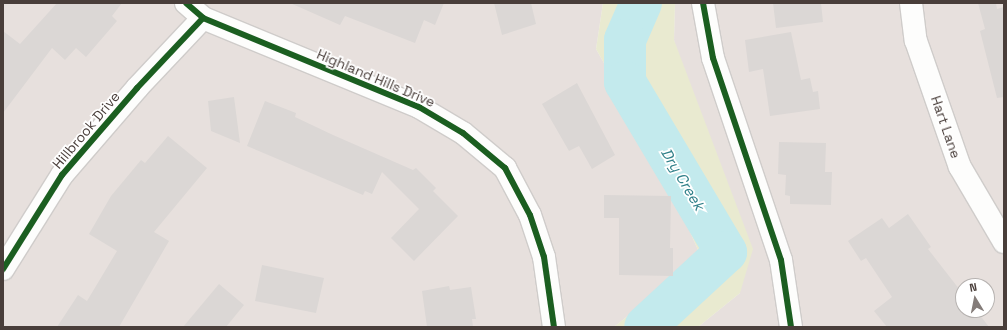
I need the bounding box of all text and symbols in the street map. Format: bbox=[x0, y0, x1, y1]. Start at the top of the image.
street label: Highland Hills Drive bbox=[314, 45, 438, 111]
street label: Hillbrook Drive bbox=[49, 88, 123, 172]
street label: Hart Lane bbox=[927, 93, 965, 161]
water label: Dry Creek bbox=[657, 145, 709, 213]
north arrow bbox=[955, 278, 995, 318]
text: N bbox=[968, 280, 978, 295]

